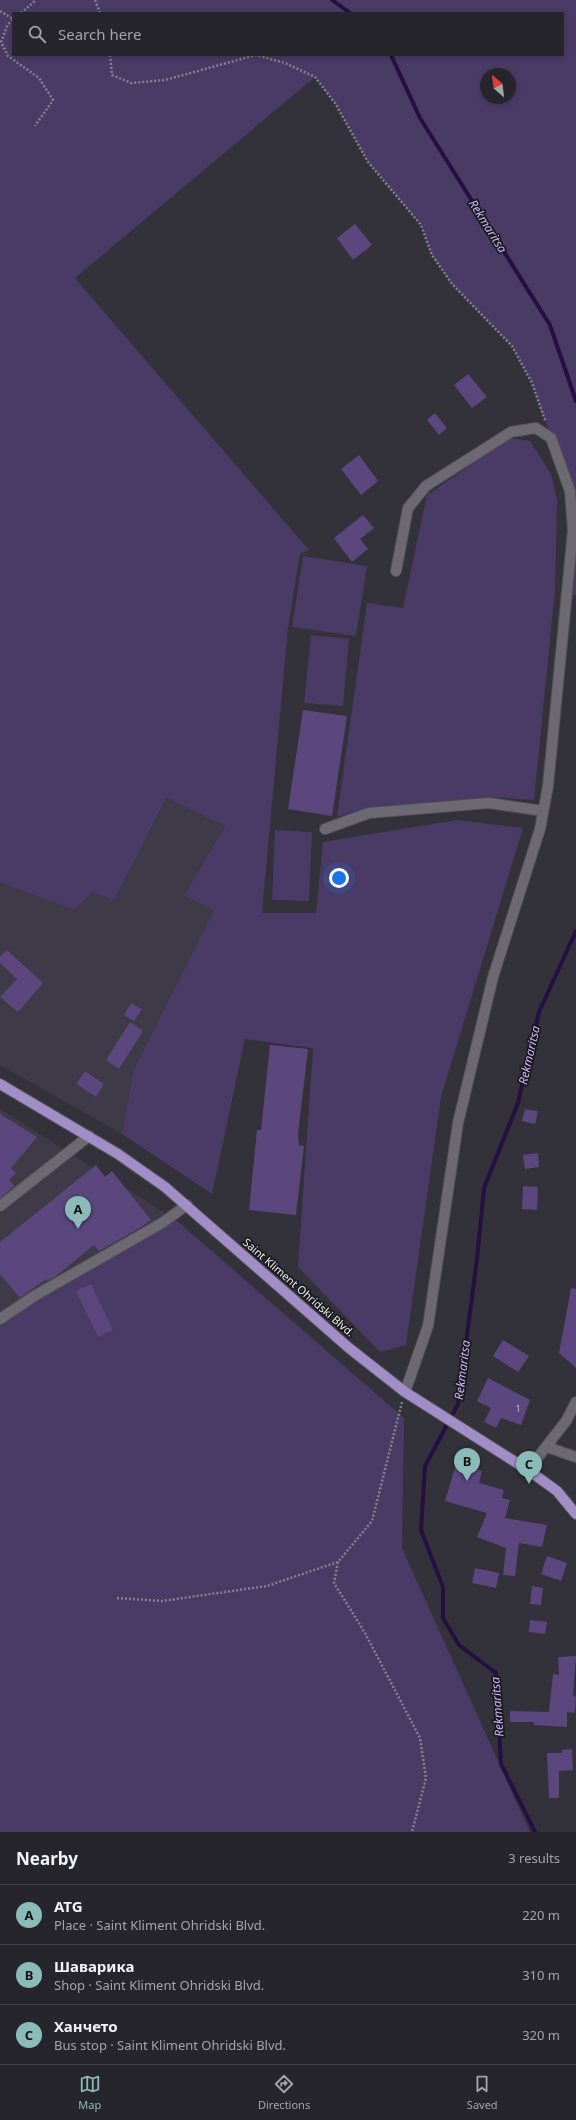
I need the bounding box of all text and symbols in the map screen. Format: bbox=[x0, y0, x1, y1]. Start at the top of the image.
search box bbox=[12, 12, 564, 56]
icon: search bbox=[26, 23, 48, 45]
text: Search here bbox=[58, 24, 141, 44]
north arrow bbox=[480, 68, 516, 104]
water label: Rekmaritsa bbox=[465, 196, 511, 256]
your location bbox=[329, 868, 349, 888]
water label: Rekmaritsa bbox=[514, 1024, 544, 1086]
pin: A bbox=[65, 1196, 91, 1229]
street label: Saint Kliment Ohridski Blvd. bbox=[240, 1234, 358, 1340]
water label: Rekmaritsa bbox=[450, 1339, 474, 1401]
house number: 1 bbox=[515, 1402, 521, 1415]
pin: B bbox=[454, 1448, 480, 1481]
pin: C bbox=[516, 1451, 542, 1484]
water label: Rekmaritsa bbox=[486, 1676, 508, 1738]
text: Nearby bbox=[16, 1847, 78, 1870]
text: 3 results bbox=[508, 1849, 560, 1867]
text: ATG bbox=[54, 1896, 83, 1916]
text: A bbox=[25, 1906, 34, 1924]
text: 220 m bbox=[522, 1906, 560, 1924]
text: Place · Saint Kliment Ohridski Blvd. bbox=[54, 1916, 265, 1934]
text: Шаварика bbox=[54, 1956, 134, 1976]
text: B bbox=[25, 1966, 33, 1984]
text: 310 m bbox=[522, 1966, 560, 1984]
text: Shop · Saint Kliment Ohridski Blvd. bbox=[54, 1976, 264, 1994]
text: Ханчето bbox=[54, 2016, 118, 2036]
text: C bbox=[25, 2026, 33, 2044]
text: 320 m bbox=[522, 2026, 560, 2044]
text: Bus stop · Saint Kliment Ohridski Blvd. bbox=[54, 2036, 286, 2054]
tab: Map bbox=[78, 2073, 101, 2112]
tab: Directions bbox=[258, 2073, 310, 2112]
tab: Saved bbox=[467, 2073, 498, 2112]

